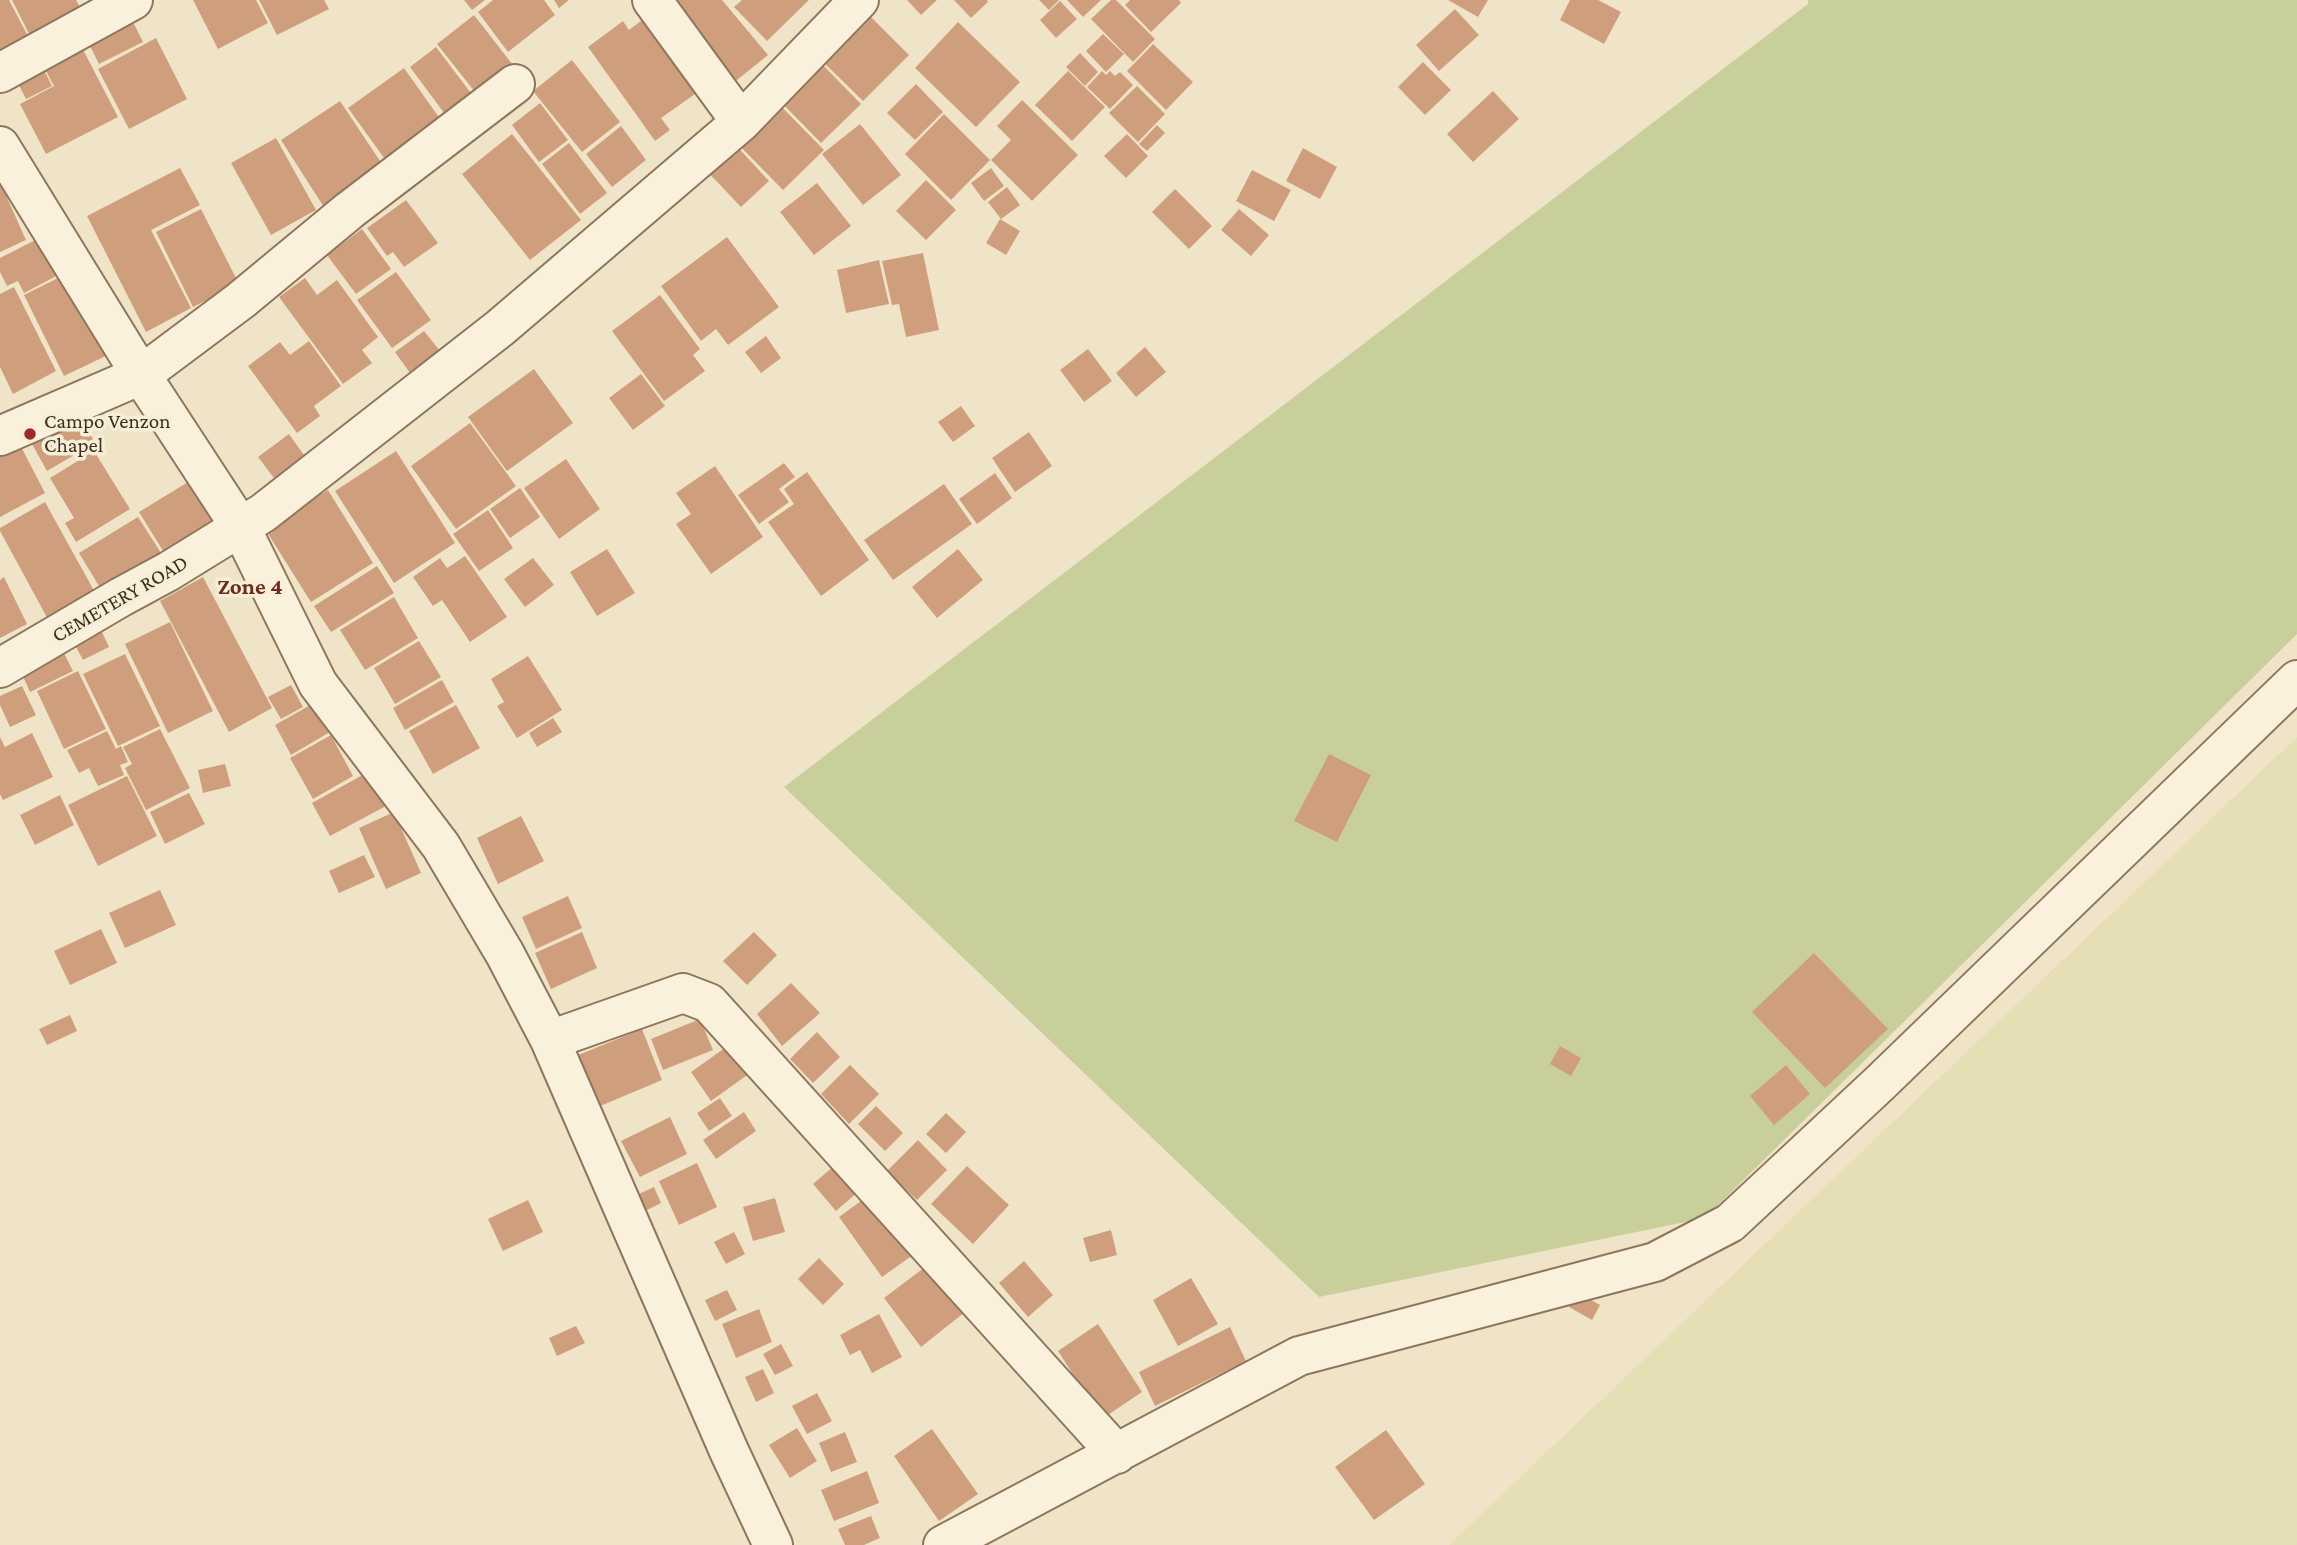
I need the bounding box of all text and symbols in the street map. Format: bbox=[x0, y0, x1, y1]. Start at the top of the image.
place label: Campo Venzon Chapel bbox=[44, 409, 170, 459]
marker: Campo Venzon Chapel bbox=[22, 426, 38, 442]
street label: CEMETERY ROAD bbox=[47, 550, 193, 648]
district label: Zone 4 bbox=[217, 573, 283, 601]

